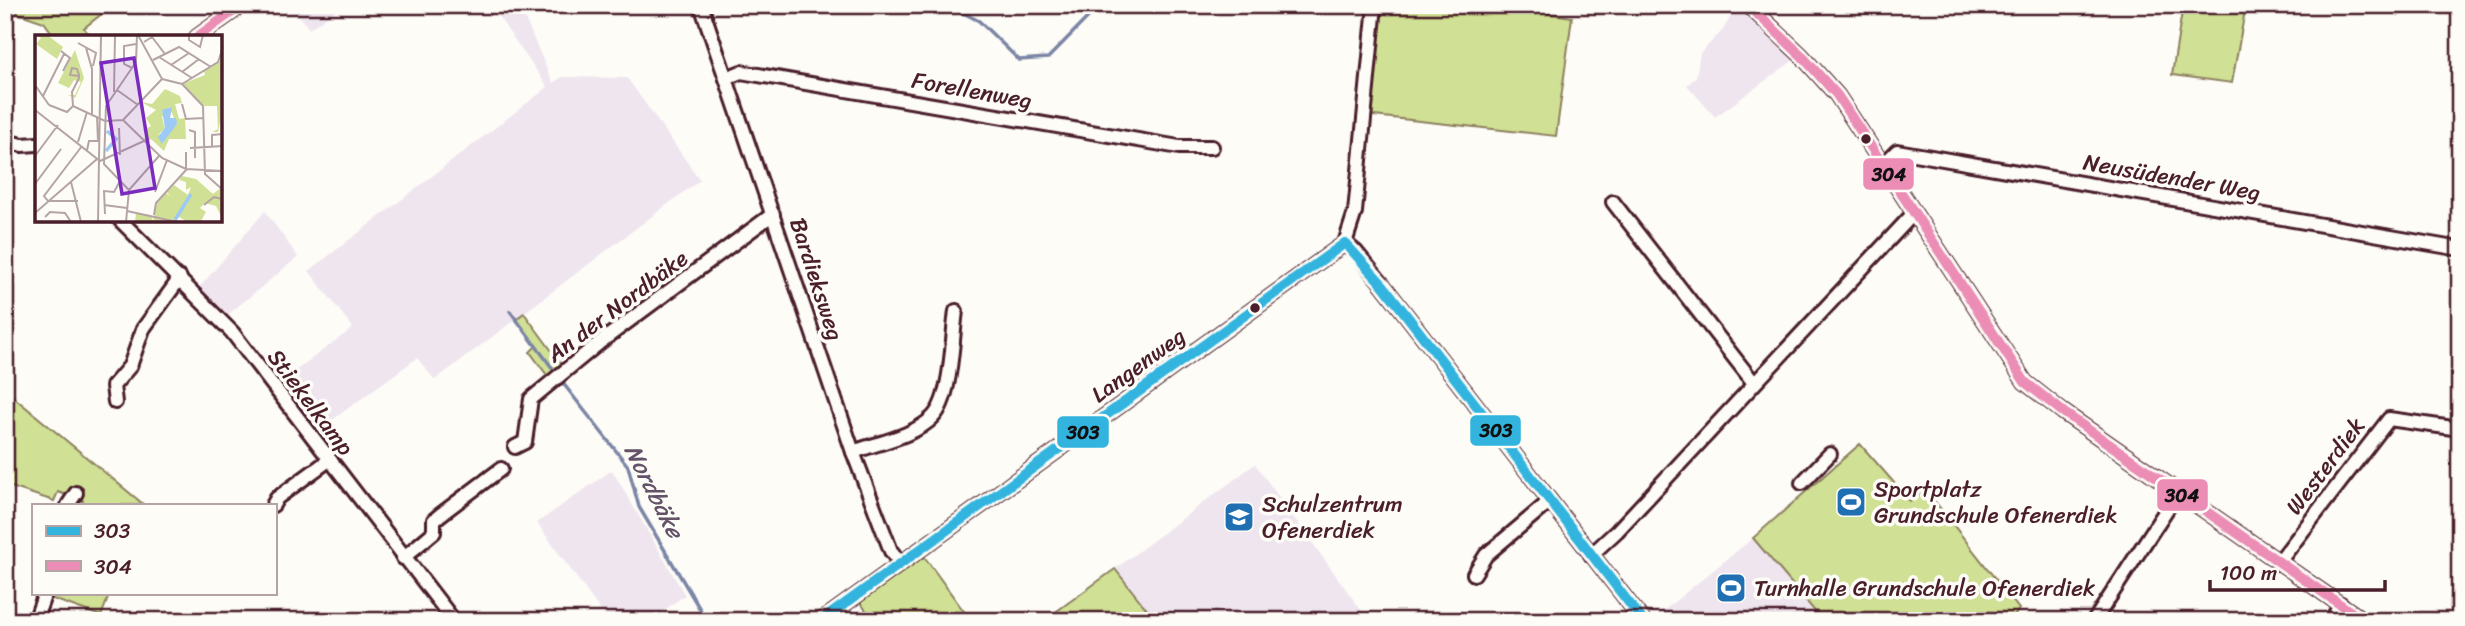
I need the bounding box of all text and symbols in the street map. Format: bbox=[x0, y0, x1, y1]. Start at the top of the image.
inset map bbox=[35, 35, 222, 222]
street label: Forellenweg bbox=[909, 60, 1035, 121]
unlabelled marker bbox=[1859, 132, 1873, 146]
street label: Neusüdender Weg bbox=[2080, 142, 2264, 213]
line badge: 304 bbox=[1862, 157, 1915, 191]
text: 304 bbox=[1871, 158, 1906, 191]
street label: Bardieksweg bbox=[777, 212, 856, 346]
street label: An der Nordbäke bbox=[537, 239, 697, 374]
unlabelled marker bbox=[1248, 301, 1262, 315]
street label: Langenweg bbox=[1082, 317, 1195, 414]
street label: Stiekelkamp bbox=[256, 340, 365, 465]
street label: Westerdiek bbox=[2275, 408, 2376, 524]
line badge: 303 bbox=[1469, 414, 1522, 447]
text: 303 bbox=[1479, 414, 1513, 447]
line badge: 303 bbox=[1056, 415, 1110, 449]
text: 303 bbox=[1066, 416, 1100, 449]
water label: Nordbäke bbox=[612, 436, 697, 548]
place label: Sportplatz Grundschule Ofenerdiek bbox=[1874, 469, 2118, 536]
line badge: 304 bbox=[2156, 478, 2209, 512]
text: 304 bbox=[2164, 479, 2199, 512]
place label: Schulzentrum Ofenerdiek bbox=[1262, 484, 1403, 551]
sports icon: Sportplatz Grundschule Ofenerdiek bbox=[1834, 485, 1868, 519]
school or university icon: Schulzentrum Ofenerdiek bbox=[1222, 500, 1256, 534]
legend bbox=[32, 504, 276, 594]
text: 303 bbox=[94, 512, 131, 550]
text: 304 bbox=[94, 548, 132, 586]
scale bar bbox=[2210, 549, 2384, 593]
text: 100 m bbox=[2220, 554, 2277, 592]
place label: Turnhalle Grundschule Ofenerdiek bbox=[1754, 568, 2095, 609]
sports icon: Turnhalle Grundschule Ofenerdiek bbox=[1714, 571, 1748, 605]

